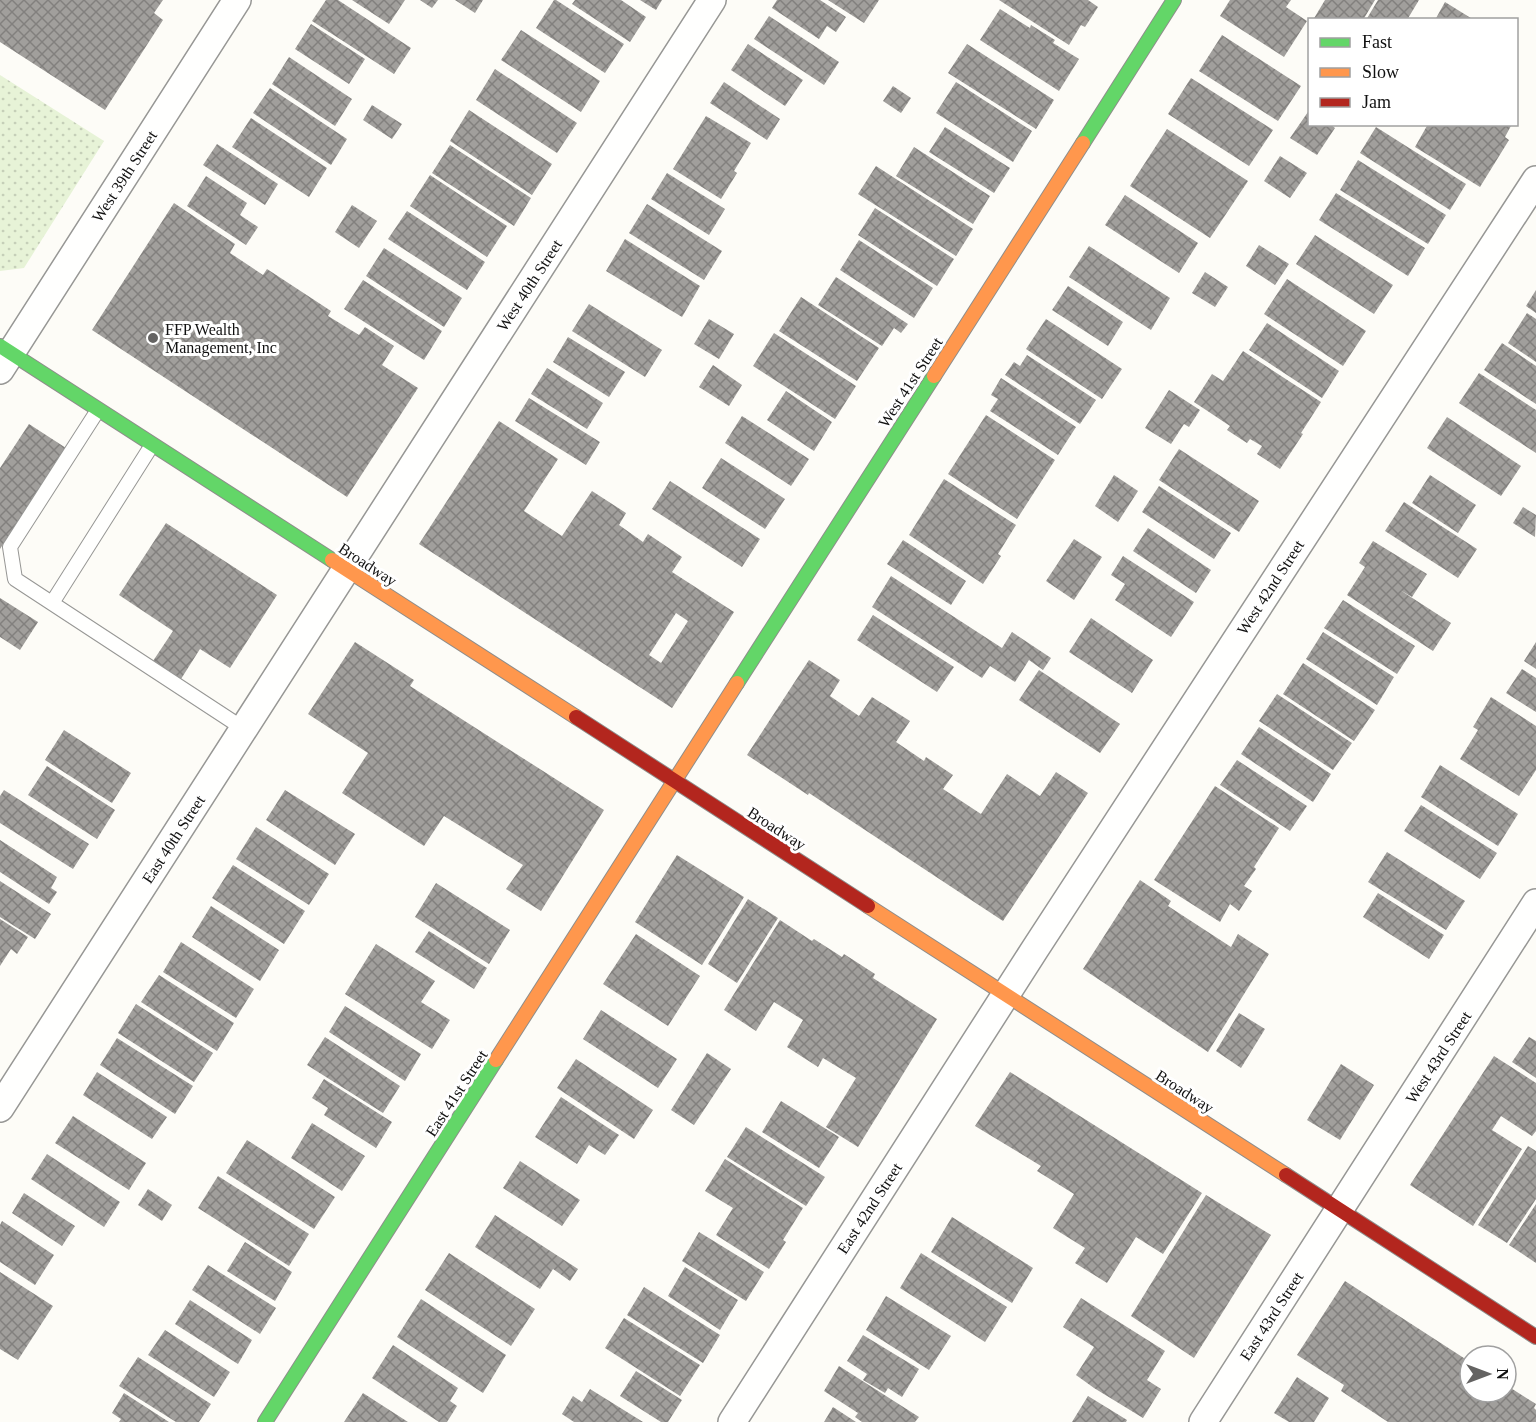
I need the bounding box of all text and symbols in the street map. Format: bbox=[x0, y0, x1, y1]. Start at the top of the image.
legend bbox=[1308, 18, 1518, 126]
text: Fast bbox=[1362, 32, 1392, 52]
text: Slow bbox=[1362, 62, 1399, 82]
text: Jam bbox=[1362, 92, 1391, 112]
street label: West 39th Street bbox=[89, 127, 161, 225]
street label: West 40th Street bbox=[494, 236, 566, 334]
place label: FFP Wealth Management, Inc bbox=[165, 321, 277, 357]
marker: FFP Wealth Management, Inc bbox=[146, 331, 160, 345]
street label: West 41st Street bbox=[875, 334, 946, 430]
street label: West 42nd Street bbox=[1234, 537, 1308, 638]
street label: Broadway bbox=[335, 539, 400, 590]
street label: East 40th Street bbox=[139, 792, 208, 886]
street label: Broadway bbox=[744, 803, 809, 854]
street label: West 43rd Street bbox=[1402, 1008, 1475, 1106]
street label: East 41st Street bbox=[422, 1046, 491, 1140]
street label: Broadway bbox=[1152, 1066, 1217, 1117]
street label: East 42nd Street bbox=[834, 1159, 905, 1257]
street label: East 43rd Street bbox=[1236, 1268, 1307, 1364]
north arrow bbox=[1458, 1344, 1518, 1404]
text: N bbox=[1494, 1368, 1511, 1380]

